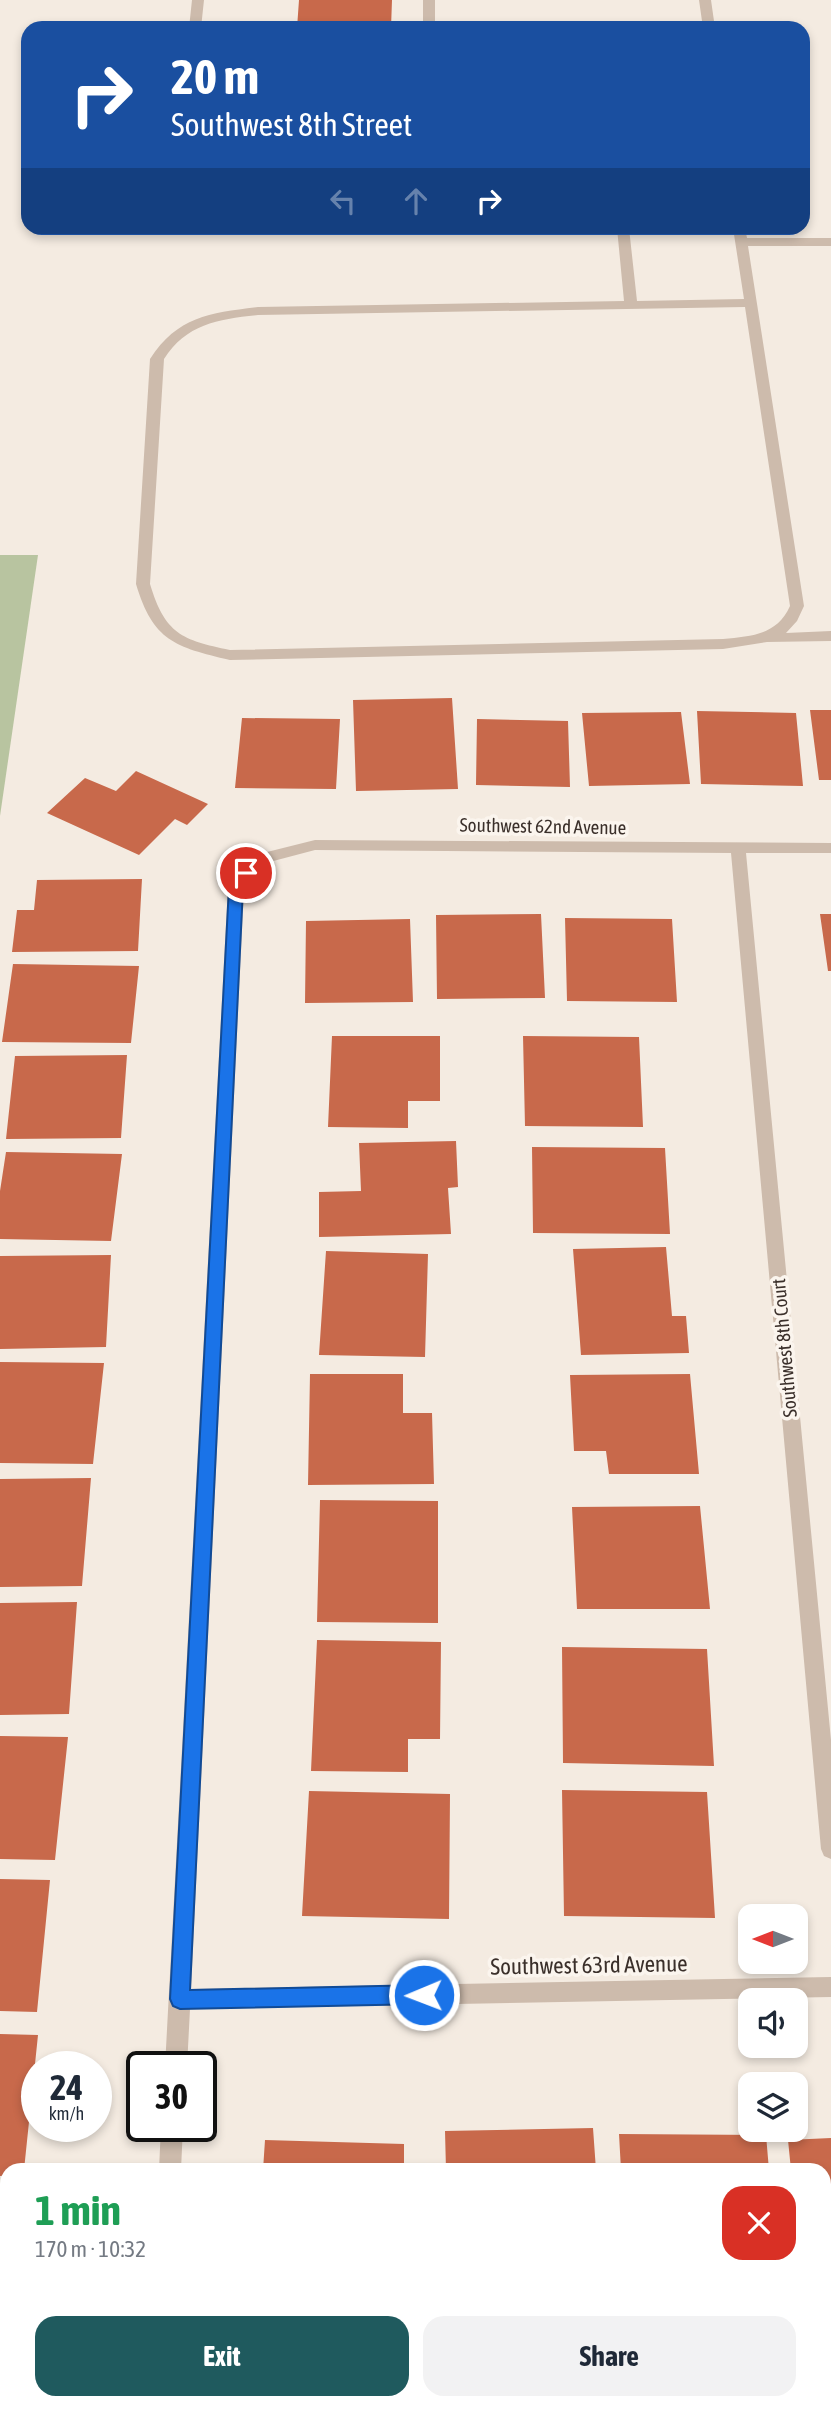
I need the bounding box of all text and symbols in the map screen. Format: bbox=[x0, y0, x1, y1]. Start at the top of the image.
text: 20 m bbox=[171, 48, 259, 104]
icon: right bbox=[56, 49, 147, 140]
text: Southwest 8th Street bbox=[171, 106, 412, 143]
icon: left bbox=[324, 182, 362, 220]
icon: ahead bbox=[397, 182, 435, 220]
icon: right bbox=[470, 182, 508, 220]
street label: Southwest 62nd Avenue bbox=[460, 814, 626, 838]
pin bbox=[216, 843, 276, 903]
icon: arrive bbox=[227, 854, 265, 892]
street label: Southwest 8th Court bbox=[767, 1278, 801, 1418]
north arrow bbox=[738, 1904, 808, 1974]
map controls bbox=[738, 1904, 808, 2142]
street label: Southwest 63rd Avenue bbox=[490, 1950, 688, 1980]
position arrow bbox=[387, 1958, 461, 2032]
button: sound bbox=[738, 1988, 808, 2058]
speed limit sign: 30 bbox=[126, 2051, 217, 2142]
text: 24 bbox=[50, 2067, 83, 2107]
button: layers bbox=[738, 2072, 808, 2142]
text: km/h bbox=[49, 2103, 84, 2124]
text: 1 min bbox=[35, 2186, 121, 2234]
button: close bbox=[722, 2186, 796, 2260]
text: 170 m · 10:32 bbox=[35, 2236, 146, 2262]
button: Exit bbox=[35, 2316, 409, 2396]
button: Share bbox=[423, 2316, 796, 2396]

